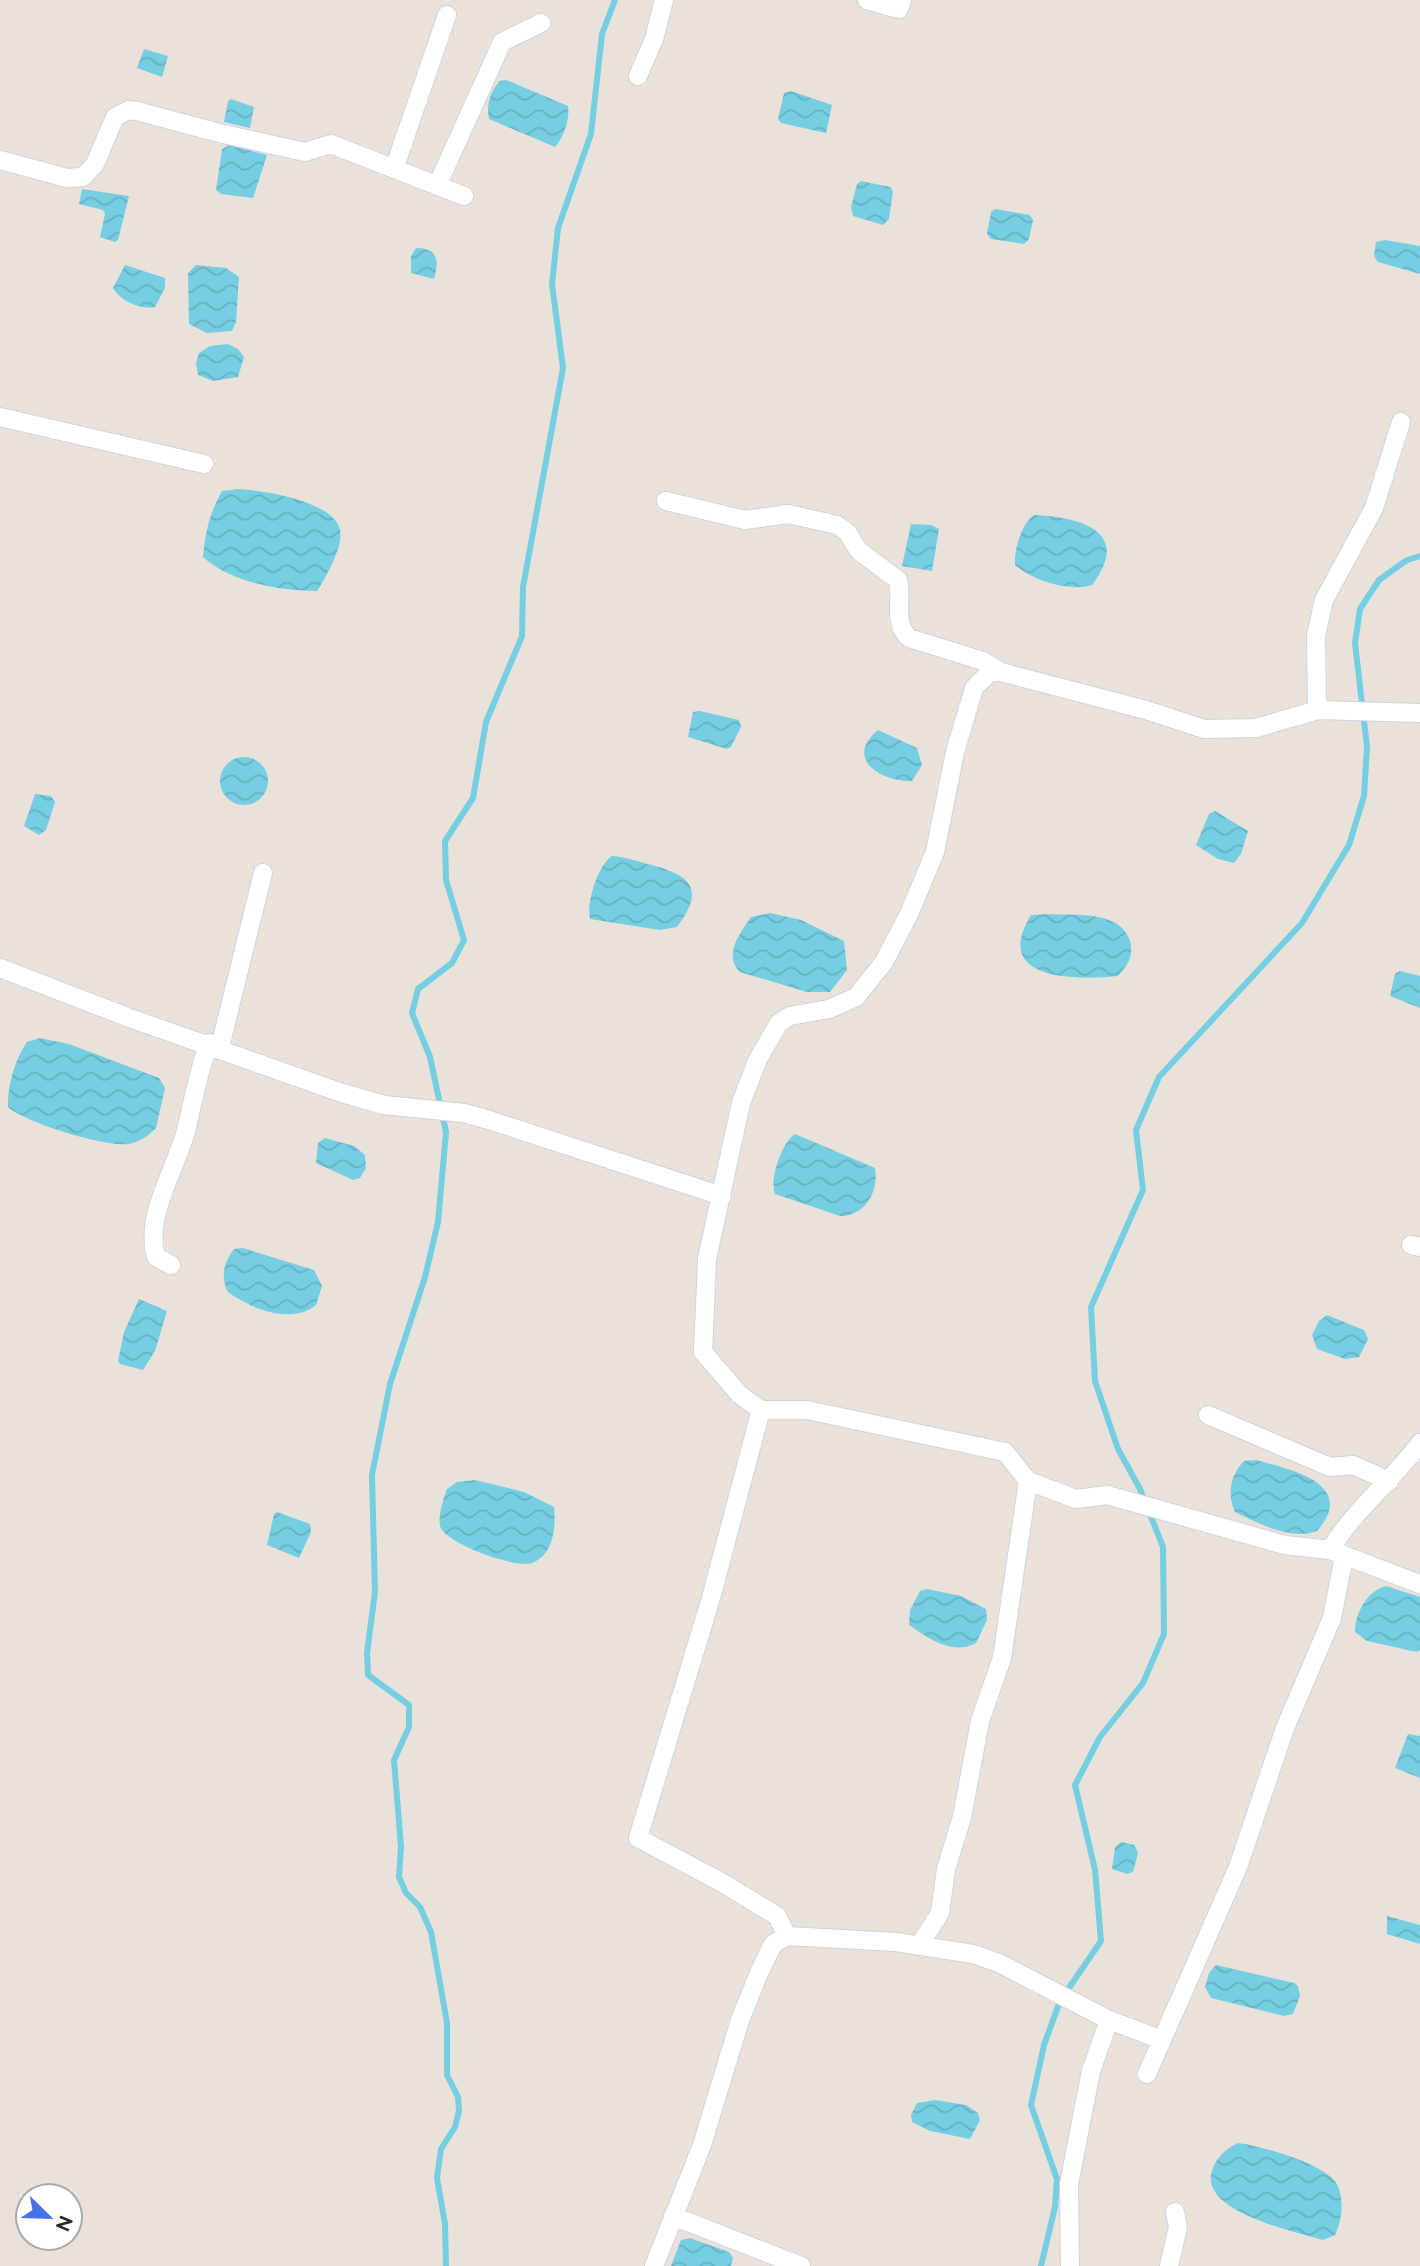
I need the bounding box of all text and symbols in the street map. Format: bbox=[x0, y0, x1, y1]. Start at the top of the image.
north arrow bbox=[14, 2182, 84, 2252]
text: N bbox=[52, 2213, 78, 2235]

